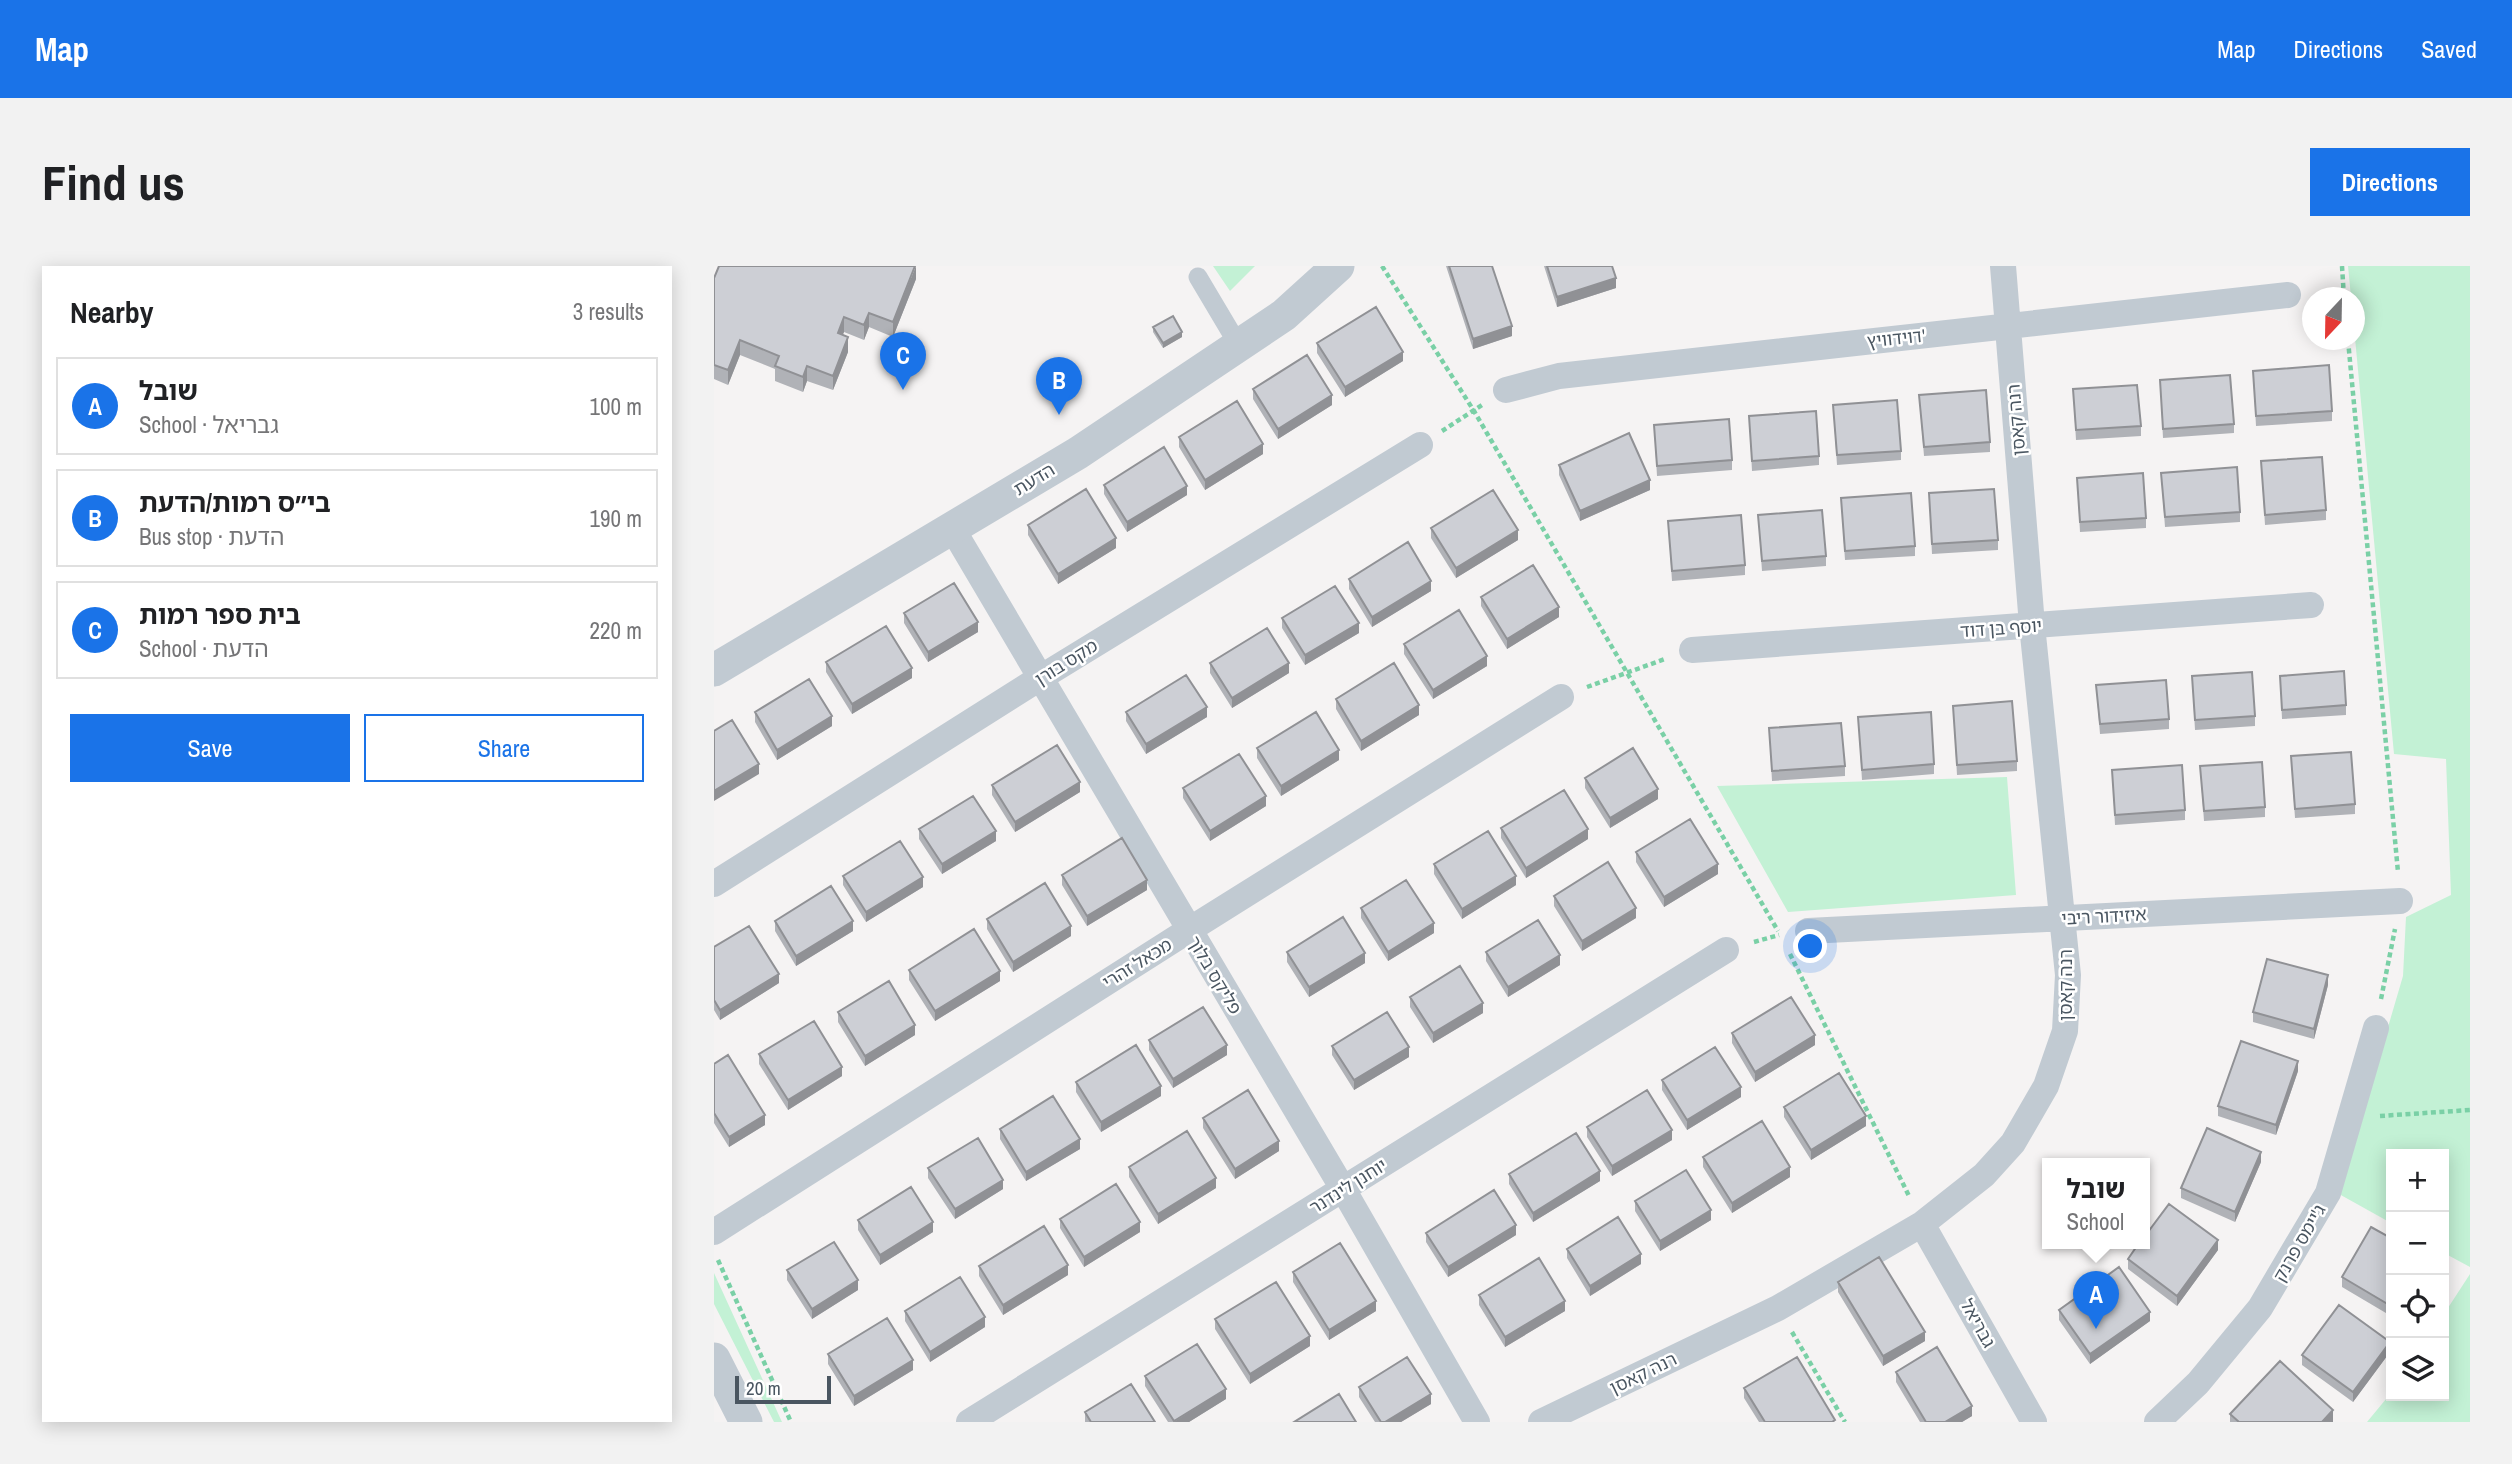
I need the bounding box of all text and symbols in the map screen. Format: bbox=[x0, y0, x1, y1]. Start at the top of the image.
text: Map bbox=[35, 27, 89, 71]
text: Map bbox=[2217, 33, 2255, 65]
text: Directions bbox=[2293, 33, 2383, 65]
text: Saved bbox=[2421, 33, 2477, 65]
button: Directions bbox=[2310, 148, 2470, 216]
text: Find us bbox=[42, 149, 185, 215]
north arrow bbox=[2302, 287, 2365, 350]
text: Nearby bbox=[70, 292, 153, 332]
text: 3 results bbox=[573, 296, 644, 327]
street label: דוידוויץ' bbox=[1865, 322, 1927, 354]
pin: C bbox=[880, 332, 926, 390]
pin: B bbox=[1036, 357, 1082, 415]
text: שובל bbox=[139, 373, 198, 408]
street label: רנה קאסן bbox=[2000, 383, 2032, 457]
text: A bbox=[88, 391, 102, 422]
text: 100 m bbox=[590, 391, 642, 422]
text: School · גבריאל bbox=[139, 409, 279, 440]
street label: הדעת bbox=[1009, 457, 1059, 501]
text: בי״ס רמות/הדעת bbox=[139, 485, 331, 520]
text: B bbox=[88, 503, 102, 534]
text: 190 m bbox=[590, 503, 642, 534]
text: Bus stop · הדעת bbox=[139, 521, 284, 552]
text: בית ספר רמות bbox=[139, 597, 301, 632]
street label: יוסף בן דוד bbox=[1959, 613, 2043, 643]
text: C bbox=[88, 615, 102, 646]
text: 220 m bbox=[590, 615, 642, 646]
text: School · הדעת bbox=[139, 633, 269, 664]
street label: מקס בורן bbox=[1030, 633, 1102, 691]
button: Save bbox=[70, 714, 350, 782]
button: Share bbox=[364, 714, 644, 782]
street label: איזידור ריבי bbox=[2061, 901, 2147, 931]
your location bbox=[1793, 929, 1827, 963]
street label: פליקס בלוך bbox=[1182, 931, 1248, 1019]
street label: מכאל זהרי bbox=[1098, 932, 1177, 994]
street label: רנה קאסן bbox=[2053, 949, 2078, 1021]
map controls bbox=[2386, 1149, 2449, 1401]
button: + bbox=[2386, 1149, 2449, 1212]
street label: יוחנן לינדנר bbox=[1304, 1152, 1392, 1220]
popup bbox=[2042, 1158, 2150, 1249]
text: שובל bbox=[2067, 1171, 2125, 1206]
street label: ג'יימס פרנק bbox=[2267, 1199, 2331, 1286]
text: School bbox=[2067, 1206, 2124, 1237]
button: − bbox=[2386, 1212, 2449, 1275]
pin: A bbox=[2073, 1271, 2119, 1329]
button: locate bbox=[2386, 1275, 2449, 1338]
street label: גבריאל bbox=[1954, 1294, 2002, 1352]
button: layers bbox=[2386, 1338, 2449, 1401]
street label: רנה קאסן bbox=[1605, 1346, 1681, 1400]
scale bar bbox=[735, 1373, 831, 1405]
text: 20 m bbox=[746, 1375, 781, 1401]

